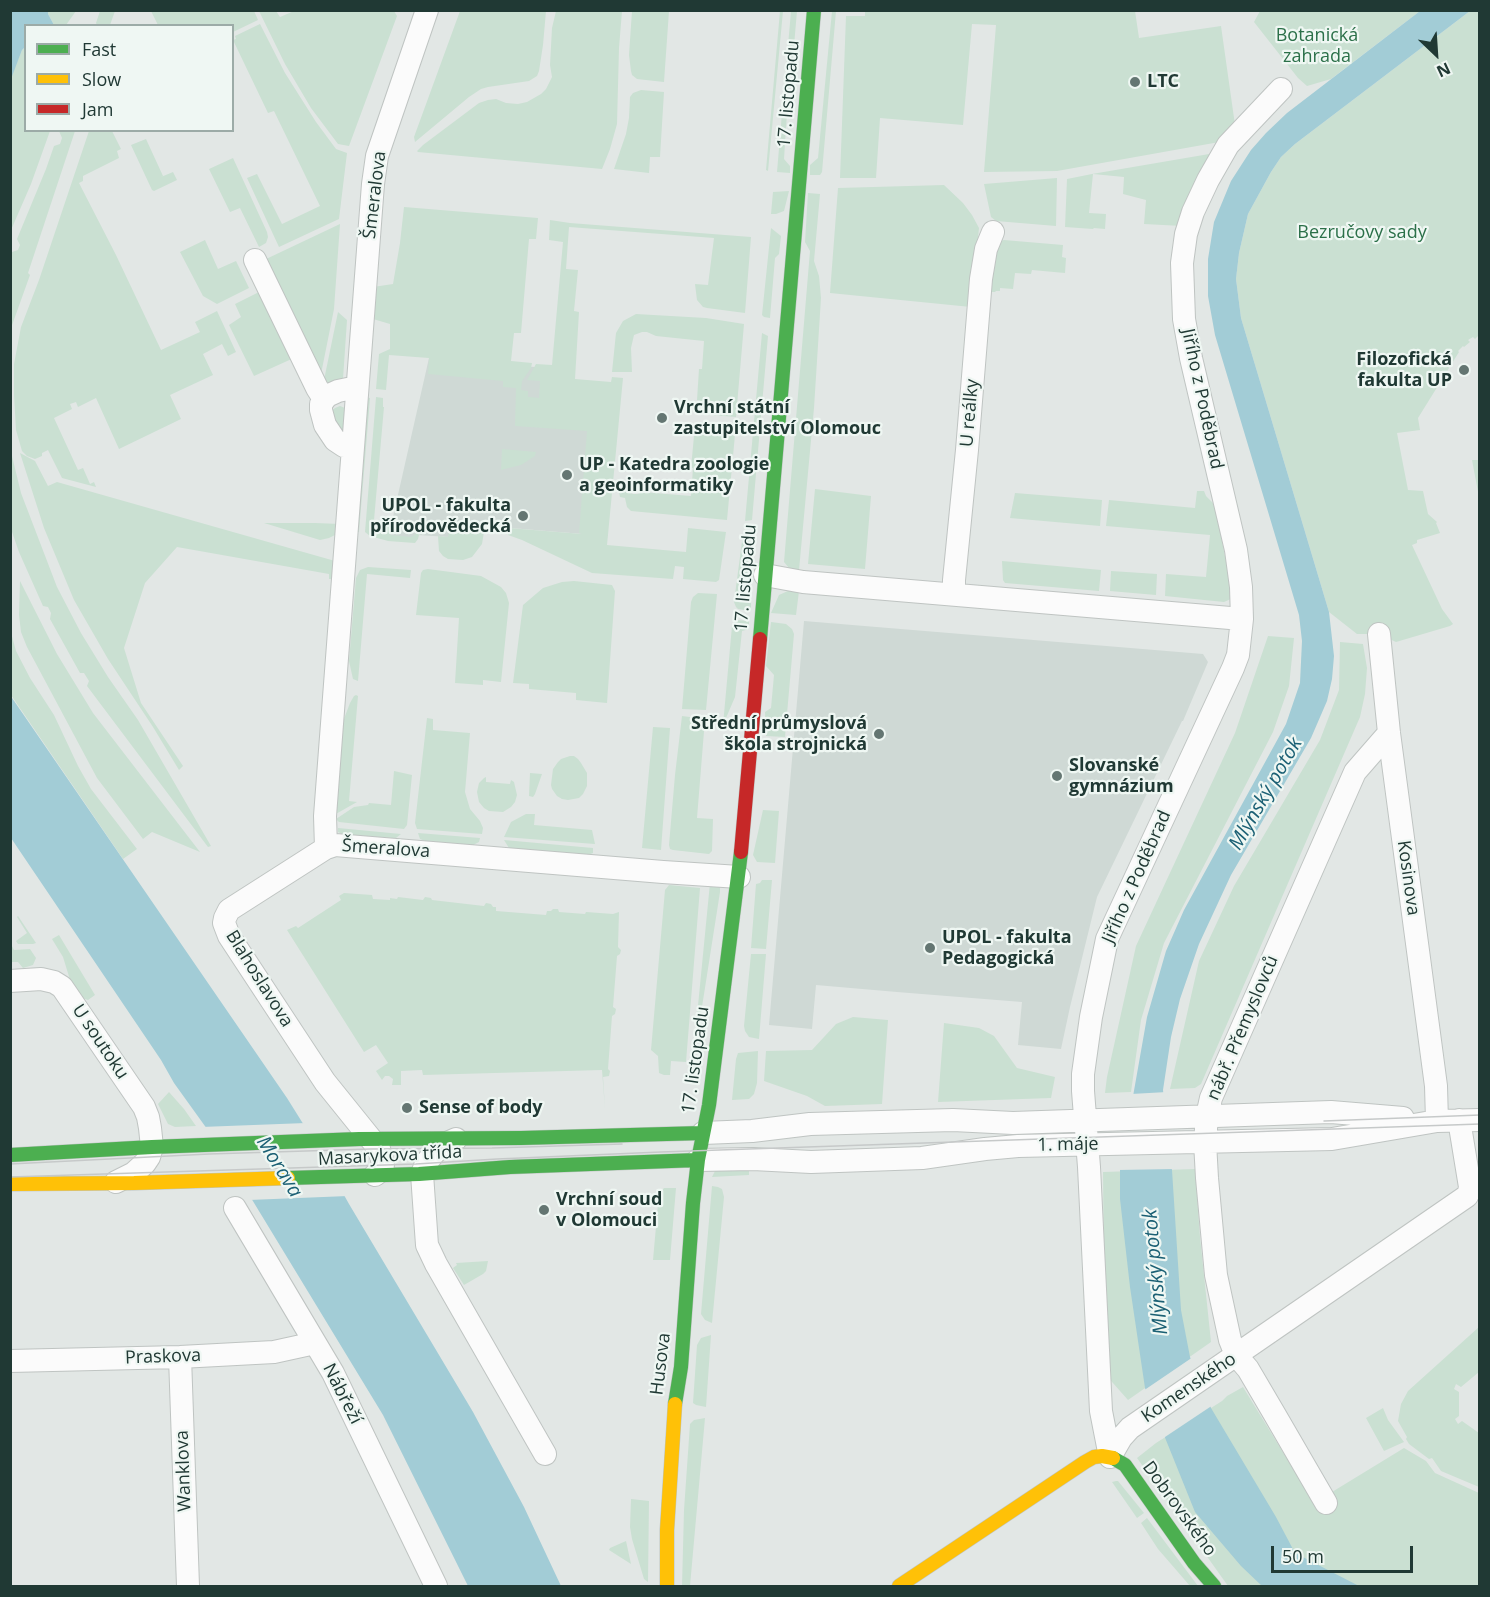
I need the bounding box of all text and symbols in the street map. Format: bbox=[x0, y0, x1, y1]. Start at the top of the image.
legend bbox=[24, 24, 234, 132]
north arrow bbox=[1406, 24, 1466, 84]
park label: Botanická zahrada bbox=[1276, 25, 1358, 68]
text: Fast bbox=[82, 37, 116, 61]
street label: 17. listopadu bbox=[774, 39, 804, 149]
text: N bbox=[1433, 58, 1454, 83]
text: Slow bbox=[82, 67, 121, 91]
place label: LTC bbox=[1147, 71, 1179, 93]
marker: LTC bbox=[1128, 75, 1142, 89]
text: Jam bbox=[82, 97, 114, 121]
street label: Šmeralova bbox=[359, 150, 391, 240]
park label: Bezručovy sady bbox=[1297, 222, 1427, 244]
street label: Jiřího z Poděbrad bbox=[1177, 327, 1227, 471]
place label: Filozofická fakulta UP bbox=[1356, 349, 1452, 392]
marker: Filozofická fakulta UP bbox=[1457, 363, 1471, 377]
street label: U reálky bbox=[956, 378, 984, 448]
place label: Vrchní státní zastupitelství Olomouc bbox=[674, 397, 881, 440]
marker: Vrchní státní zastupitelství Olomouc bbox=[655, 411, 669, 425]
place label: UP - Katedra zoologie a geoinformatiky bbox=[579, 454, 769, 496]
marker: UP - Katedra zoologie a geoinformatiky bbox=[560, 468, 574, 482]
place label: UPOL - fakulta přírodovědecká bbox=[370, 495, 511, 538]
marker: UPOL - fakulta přírodovědecká bbox=[516, 509, 530, 523]
street label: 17. listopadu bbox=[731, 523, 761, 633]
place label: Střední průmyslová škola strojnická bbox=[691, 713, 867, 756]
marker: Střední průmyslová škola strojnická bbox=[872, 727, 886, 741]
water label: Mlýnský potok bbox=[1224, 734, 1308, 854]
place label: Slovanské gymnázium bbox=[1069, 755, 1174, 798]
marker: Slovanské gymnázium bbox=[1050, 769, 1064, 783]
street label: Jiřího z Poděbrad bbox=[1098, 807, 1176, 947]
street label: Šmeralova bbox=[341, 835, 431, 863]
street label: Kosinova bbox=[1392, 839, 1424, 917]
street label: Blahoslavova bbox=[221, 927, 297, 1031]
place label: UPOL - fakulta Pedagogická bbox=[942, 927, 1072, 970]
marker: UPOL - fakulta Pedagogická bbox=[923, 941, 937, 955]
street label: nábř. Přemyslovců bbox=[1203, 952, 1283, 1104]
street label: U soutoku bbox=[67, 1000, 133, 1084]
street label: 17. listopadu bbox=[678, 1005, 714, 1115]
place label: Sense of body bbox=[419, 1097, 543, 1119]
marker: Sense of body bbox=[400, 1101, 414, 1115]
water label: Morava bbox=[251, 1132, 307, 1202]
street label: 1. máje bbox=[1037, 1134, 1099, 1156]
street label: Masarykova třída bbox=[317, 1141, 463, 1171]
place label: Vrchní soud v Olomouci bbox=[556, 1189, 662, 1232]
marker: Vrchní soud v Olomouci bbox=[537, 1203, 551, 1217]
water label: Mlýnský potok bbox=[1139, 1208, 1173, 1336]
street label: Husova bbox=[646, 1332, 676, 1396]
street label: Praskova bbox=[125, 1345, 201, 1369]
street label: Komenského bbox=[1138, 1348, 1240, 1428]
street label: Nábřeží bbox=[318, 1360, 366, 1428]
street label: Wanklova bbox=[172, 1430, 196, 1512]
street label: Dobrovského bbox=[1137, 1457, 1221, 1561]
scale bar bbox=[1274, 1534, 1416, 1572]
text: 50 m bbox=[1282, 1544, 1324, 1568]

